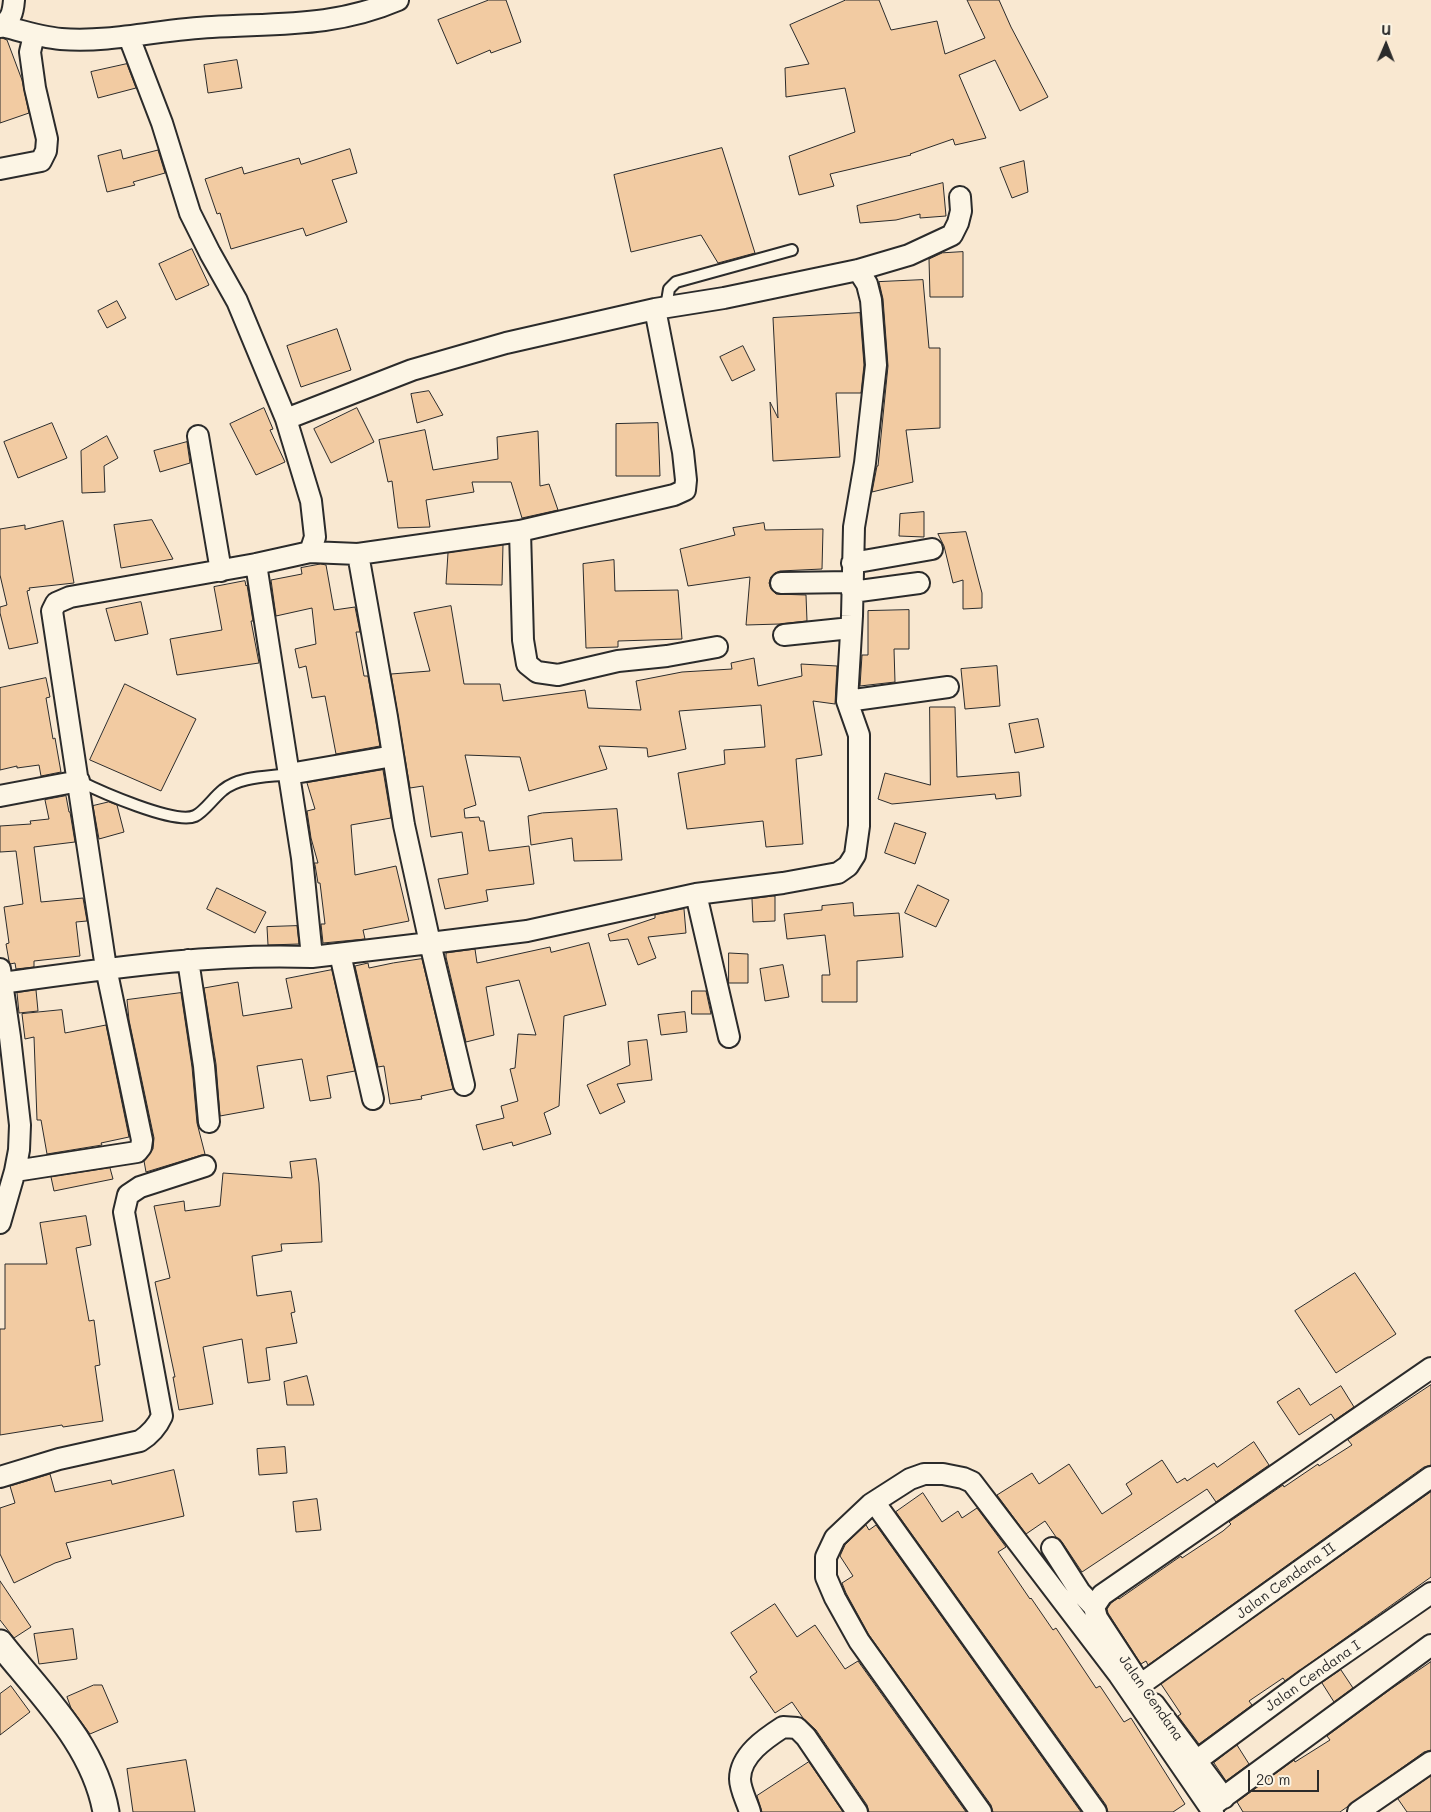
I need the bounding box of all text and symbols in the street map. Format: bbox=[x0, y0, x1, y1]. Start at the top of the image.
north arrow bbox=[1361, 20, 1411, 70]
text: U bbox=[1381, 20, 1391, 39]
street label: Jalan Cendana II bbox=[1233, 1539, 1339, 1623]
street label: Jalan Cendana I bbox=[1262, 1637, 1364, 1715]
street label: Jalan Cendana bbox=[1115, 1652, 1187, 1744]
scale bar bbox=[1251, 1760, 1322, 1792]
text: 20 m bbox=[1256, 1769, 1290, 1789]

